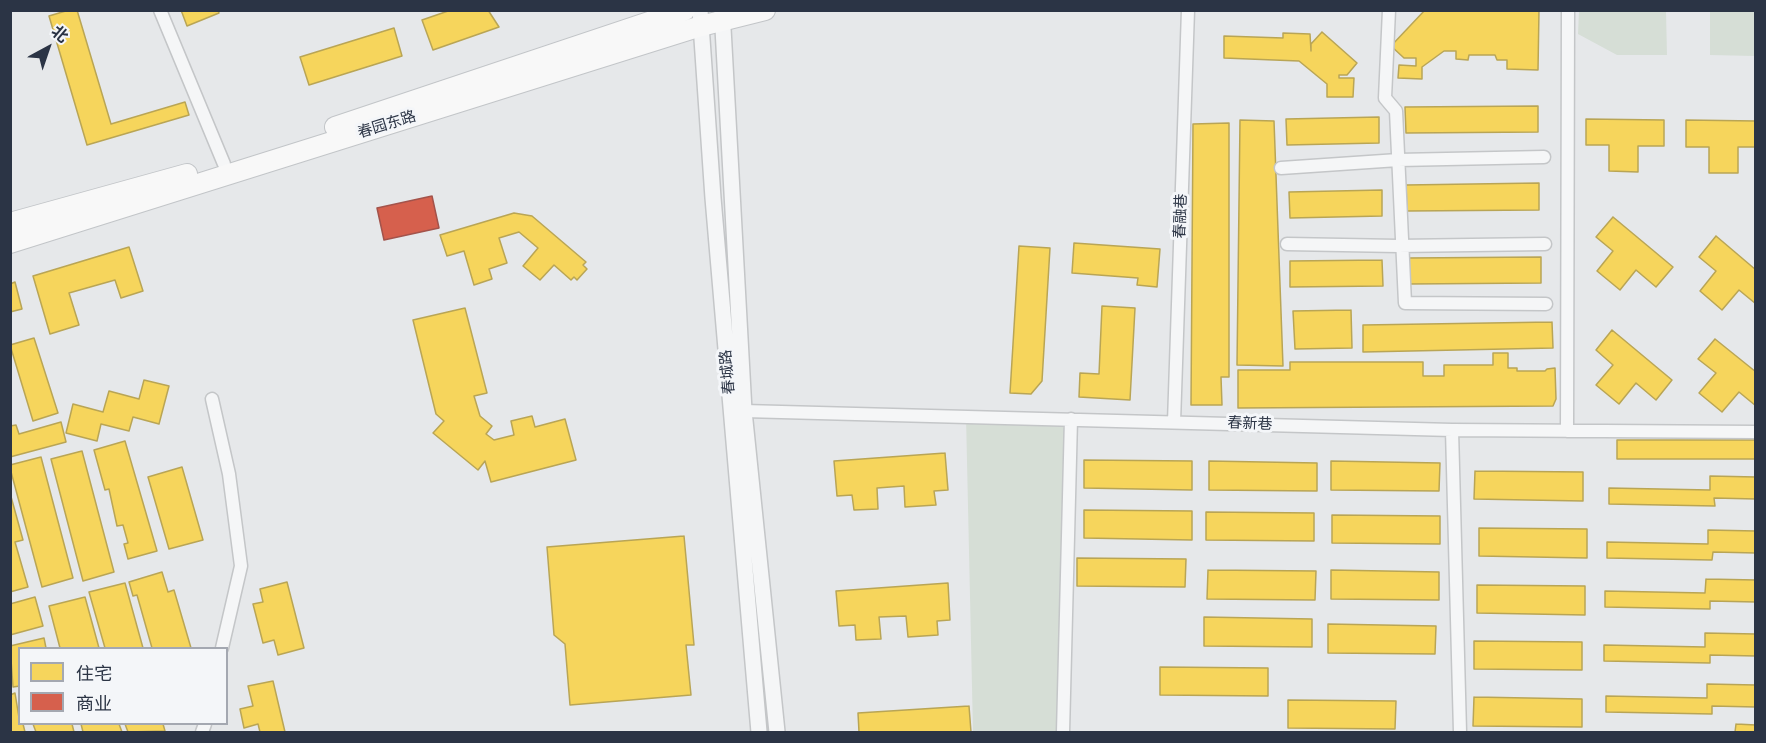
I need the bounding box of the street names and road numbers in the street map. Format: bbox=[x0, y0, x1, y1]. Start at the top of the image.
street label: 春园东路 bbox=[356, 108, 418, 142]
street label: 春融巷 bbox=[1171, 193, 1191, 239]
street label: 春城路 bbox=[717, 349, 739, 395]
street label: 春新巷 bbox=[1227, 414, 1273, 434]

